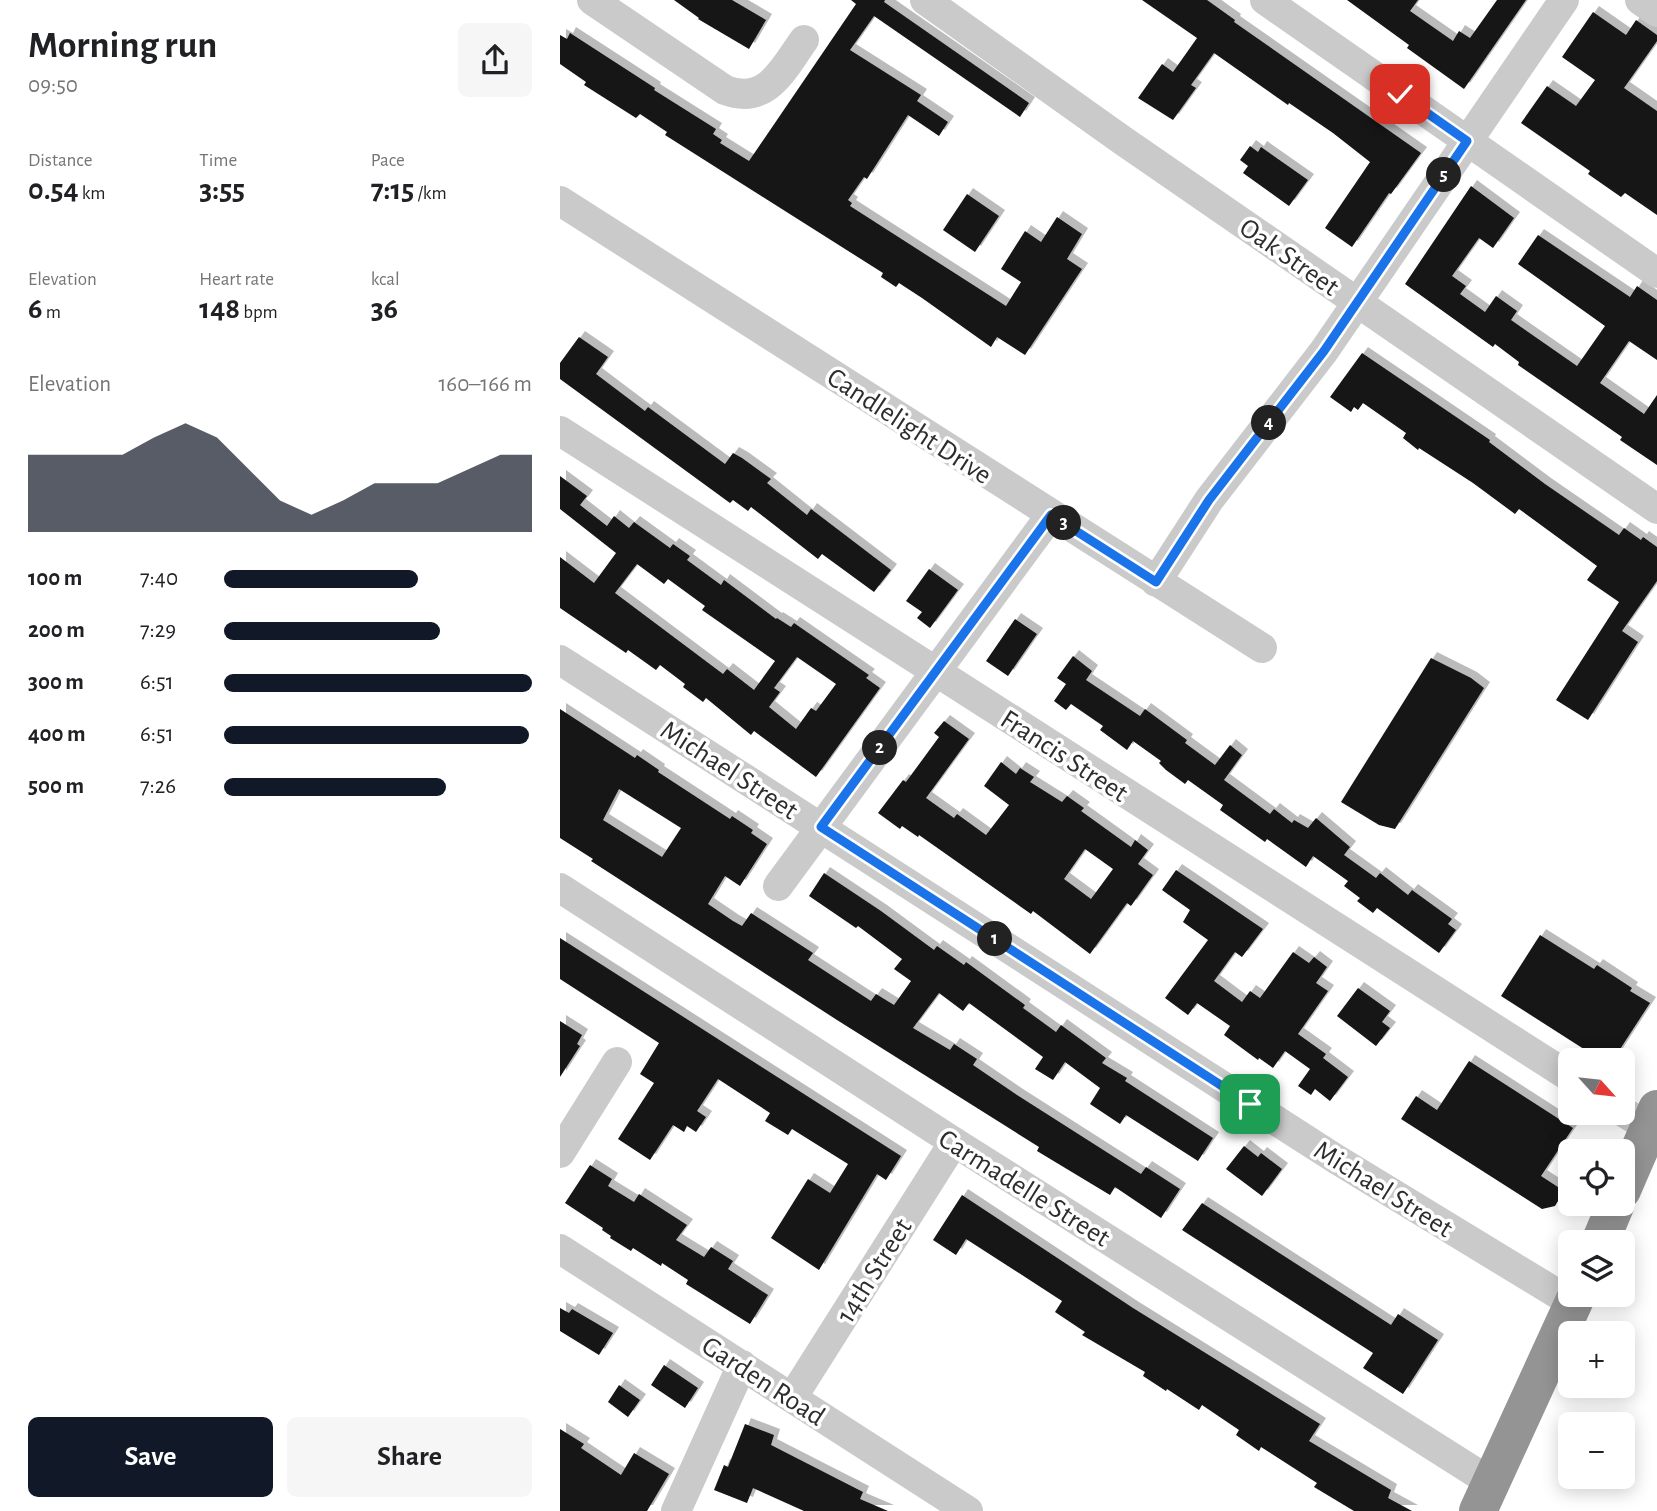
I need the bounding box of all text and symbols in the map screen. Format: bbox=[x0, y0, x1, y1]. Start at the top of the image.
button: share bbox=[458, 23, 532, 97]
text: Morning run bbox=[28, 27, 217, 65]
pin bbox=[1370, 64, 1430, 124]
text: 09:50 bbox=[28, 74, 78, 97]
icon: check bbox=[1381, 75, 1419, 113]
text: Distance bbox=[28, 151, 92, 170]
text: Time bbox=[199, 151, 237, 170]
text: Pace bbox=[371, 151, 405, 170]
pin: 5 bbox=[1426, 158, 1462, 192]
text: 5 bbox=[1439, 165, 1448, 184]
text: 0.54 bbox=[28, 175, 79, 205]
text: 3:55 bbox=[199, 175, 245, 205]
text: 7:15 bbox=[371, 175, 414, 205]
text: km bbox=[79, 184, 106, 203]
text: /km bbox=[414, 184, 447, 203]
street label: Oak Street bbox=[1234, 213, 1344, 302]
text: Elevation bbox=[28, 270, 97, 289]
text: Heart rate bbox=[199, 270, 274, 289]
text: kcal bbox=[371, 270, 400, 289]
text: 6 bbox=[28, 294, 43, 324]
text: 148 bbox=[199, 294, 240, 324]
text: 36 bbox=[371, 294, 398, 324]
text: m bbox=[43, 303, 61, 322]
text: bpm bbox=[240, 303, 278, 322]
street label: Candlelight Drive bbox=[822, 363, 996, 490]
text: Elevation bbox=[28, 373, 111, 396]
text: 160–166 m bbox=[438, 373, 532, 396]
pin: 4 bbox=[1252, 406, 1286, 440]
text: 4 bbox=[1264, 413, 1273, 432]
pin: 3 bbox=[1046, 505, 1082, 540]
text: 3 bbox=[1059, 513, 1068, 532]
text: 100 m bbox=[28, 567, 82, 590]
text: 7:40 bbox=[140, 567, 178, 590]
text: 200 m bbox=[28, 619, 85, 642]
text: 7:29 bbox=[140, 619, 176, 642]
text: 300 m bbox=[28, 671, 84, 694]
text: 6:51 bbox=[140, 671, 174, 694]
street label: Francis Street bbox=[995, 705, 1133, 808]
street label: Michael Street bbox=[655, 716, 803, 825]
text: 400 m bbox=[28, 723, 86, 746]
text: 6:51 bbox=[140, 723, 174, 746]
pin: 2 bbox=[862, 730, 898, 766]
text: 2 bbox=[875, 738, 884, 757]
text: 500 m bbox=[28, 775, 84, 798]
text: 7:26 bbox=[140, 775, 176, 798]
pin: 1 bbox=[978, 922, 1012, 956]
text: 1 bbox=[991, 929, 998, 948]
north arrow bbox=[1558, 1048, 1634, 1125]
map controls bbox=[1558, 1048, 1635, 1489]
pin bbox=[1220, 1074, 1280, 1134]
icon: arrive bbox=[1231, 1085, 1269, 1123]
street label: Carmadelle Street bbox=[933, 1125, 1115, 1253]
street label: Michael Street bbox=[1309, 1136, 1457, 1243]
button: locate bbox=[1558, 1139, 1635, 1216]
street label: 14th Street bbox=[832, 1214, 918, 1328]
button: layers bbox=[1558, 1230, 1635, 1307]
button: + bbox=[1558, 1321, 1635, 1398]
street label: Garden Road bbox=[696, 1332, 829, 1432]
button: − bbox=[1558, 1412, 1635, 1489]
button: Save bbox=[28, 1417, 273, 1497]
button: Share bbox=[287, 1417, 532, 1497]

